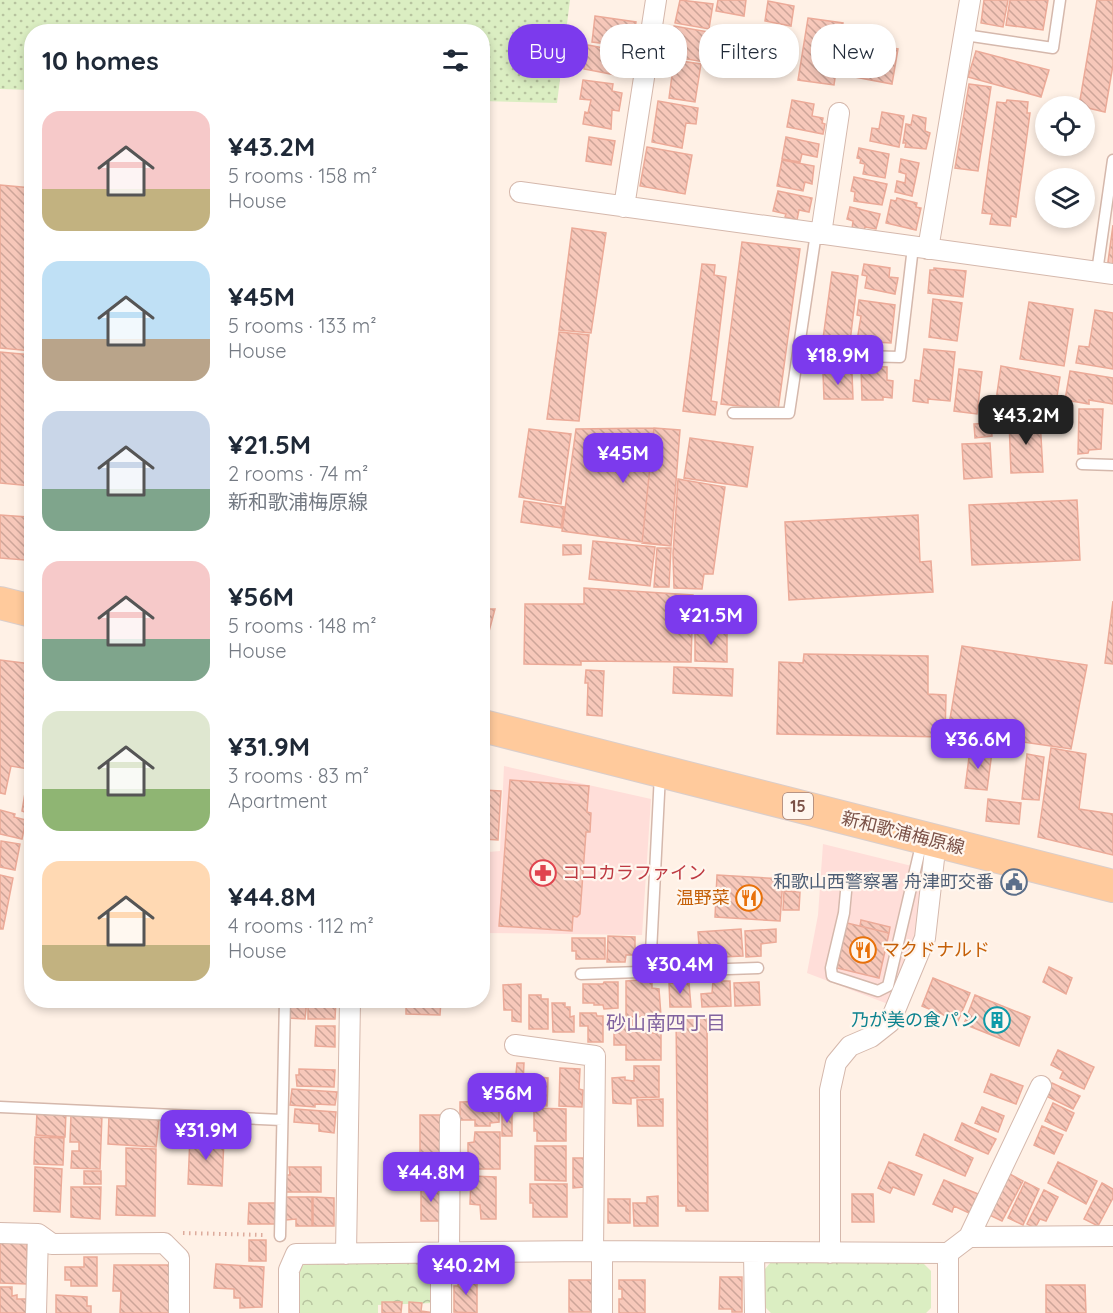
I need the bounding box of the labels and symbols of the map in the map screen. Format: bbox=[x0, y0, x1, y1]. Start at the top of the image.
pin: ¥18.9M bbox=[789, 335, 887, 386]
pin: ¥43.2M bbox=[977, 395, 1075, 446]
pin: ¥45M bbox=[587, 433, 659, 484]
pin: ¥21.5M bbox=[662, 595, 760, 646]
pin: ¥36.6M bbox=[929, 719, 1027, 770]
road number: 15 bbox=[783, 793, 813, 819]
street label: 新和歌浦梅原線 bbox=[839, 806, 967, 859]
pharmacy icon: ココカラファイン bbox=[528, 858, 558, 888]
place label: ココカラファイン bbox=[562, 861, 706, 884]
public building icon: 和歌山西警察署 舟津町交番 bbox=[999, 867, 1029, 897]
place label: 和歌山西警察署 舟津町交番 bbox=[773, 870, 994, 893]
restaurant icon: 温野菜 bbox=[734, 883, 764, 913]
place label: 温野菜 bbox=[676, 886, 730, 909]
restaurant icon: マクドナルド bbox=[848, 935, 878, 965]
place label: マクドナルド bbox=[882, 938, 990, 961]
pin: ¥30.4M bbox=[631, 944, 729, 995]
building icon: 乃が美の食パン bbox=[982, 1005, 1012, 1035]
place label: 乃が美の食パン bbox=[851, 1008, 978, 1031]
district label: 砂山南四丁目 bbox=[606, 1010, 726, 1035]
pin: ¥56M bbox=[471, 1073, 543, 1124]
pin: ¥31.9M bbox=[157, 1110, 255, 1161]
pin: ¥44.8M bbox=[382, 1152, 480, 1203]
pin: ¥40.2M bbox=[417, 1245, 515, 1296]

